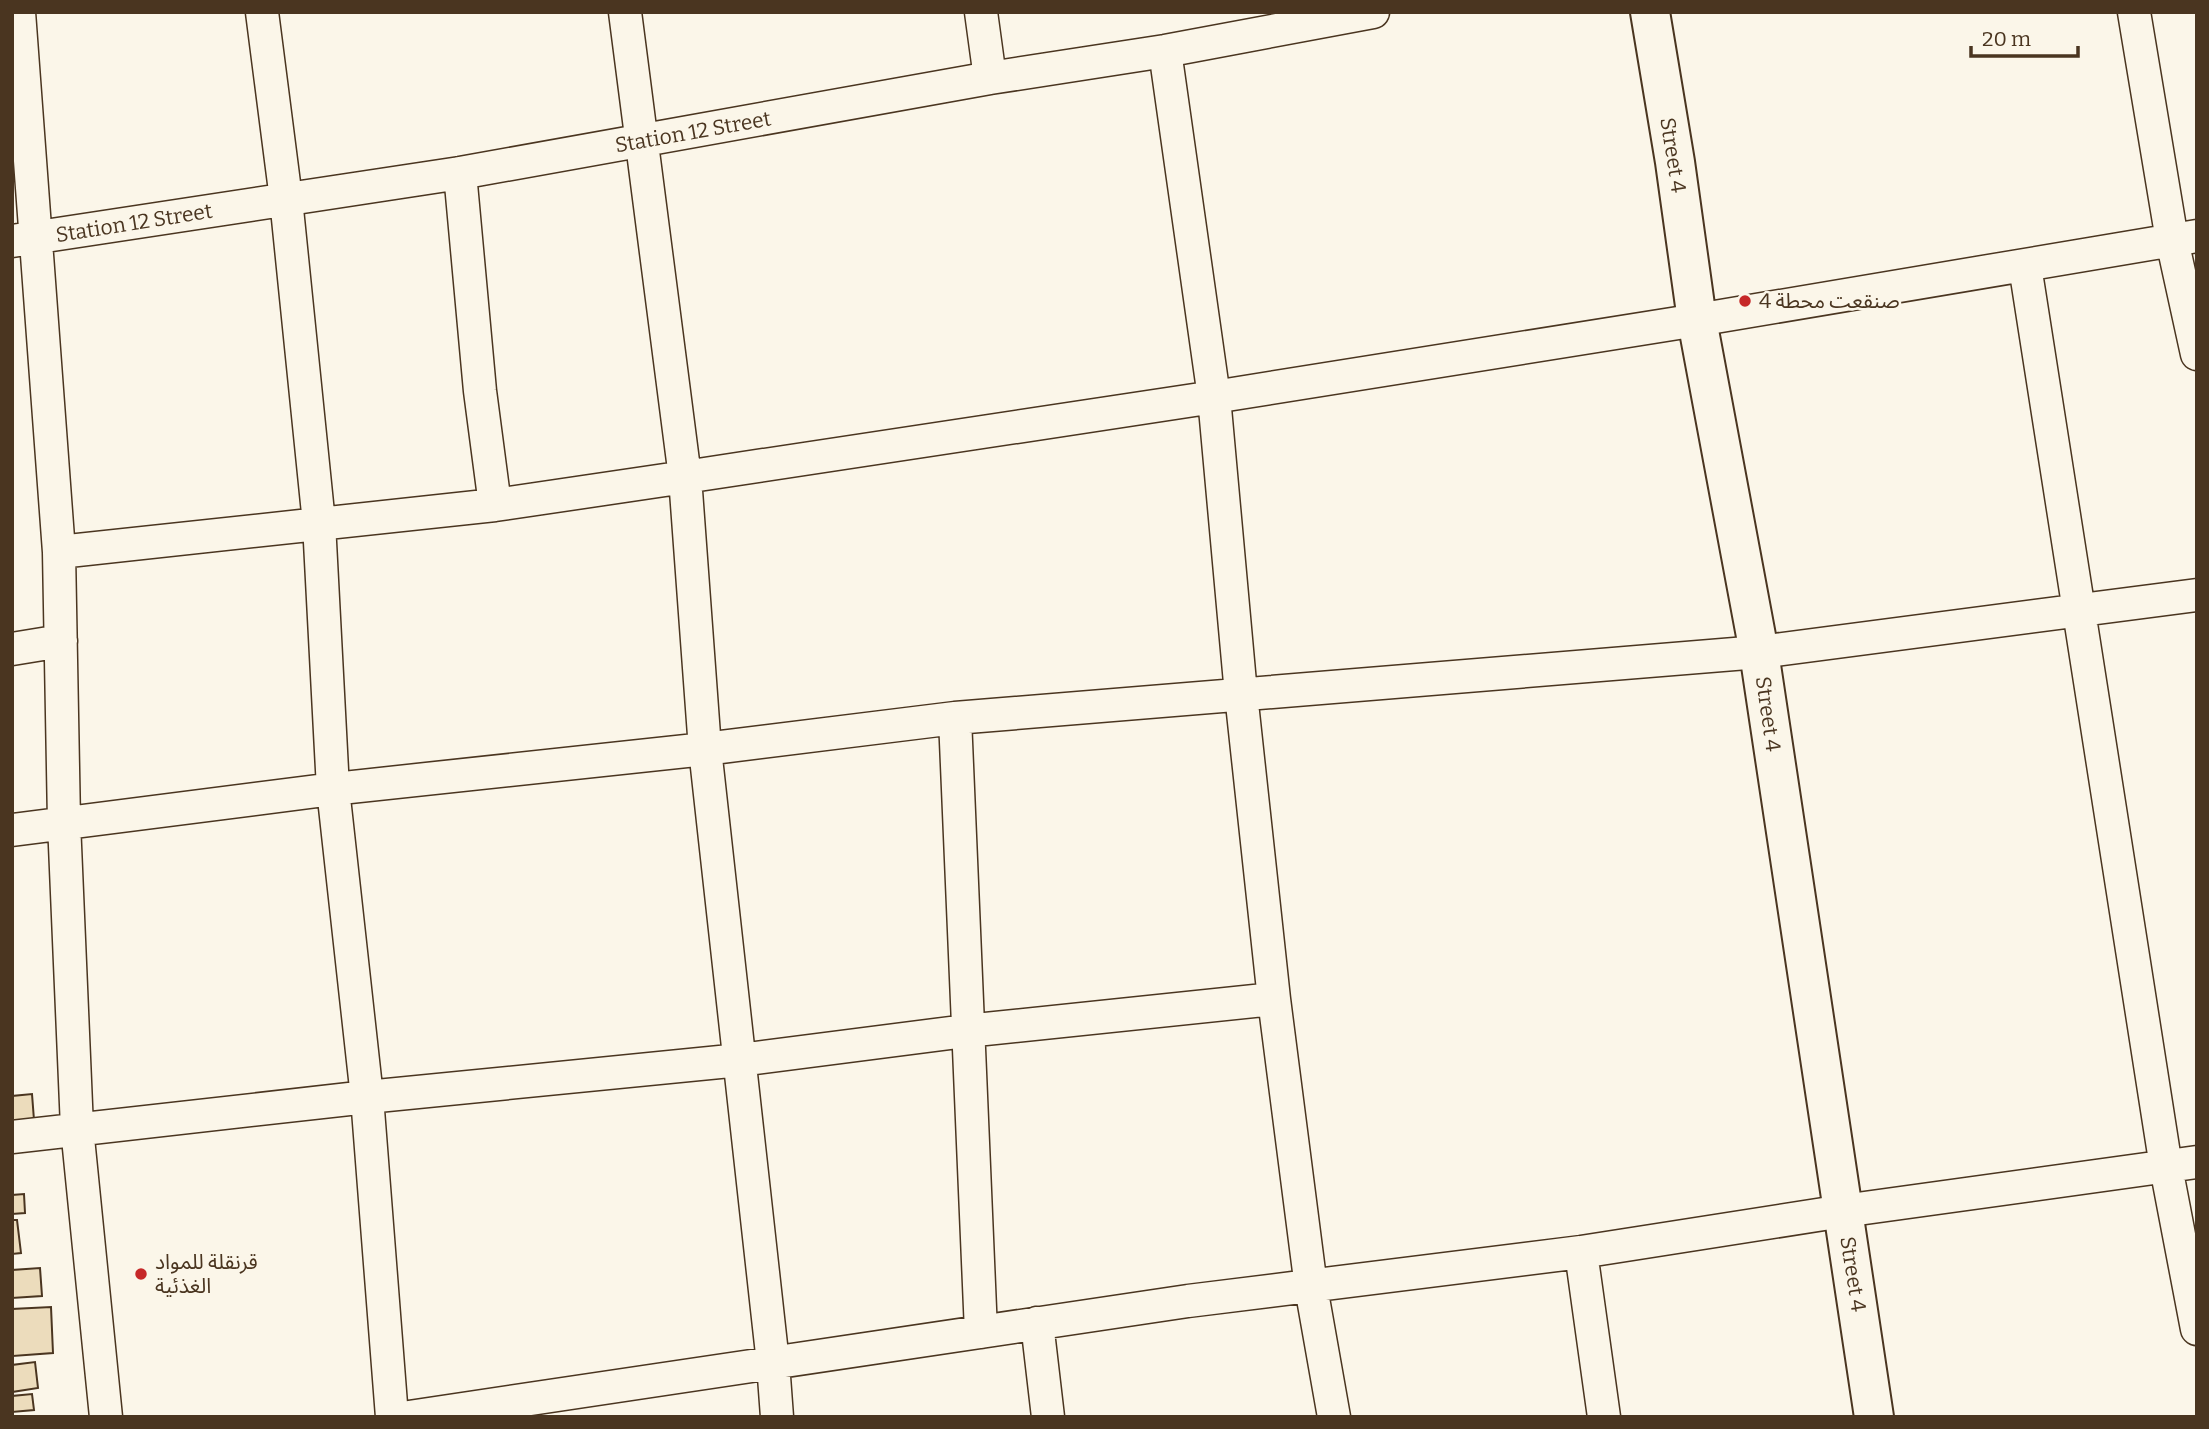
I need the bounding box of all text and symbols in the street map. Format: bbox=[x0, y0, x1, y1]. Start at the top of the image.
scale bar bbox=[1971, 14, 2078, 58]
text: 20 m bbox=[1982, 26, 2031, 52]
street label: Station 12 Street bbox=[613, 105, 773, 159]
street label: Street 4 bbox=[1654, 116, 1692, 194]
street label: Station 12 Street bbox=[54, 198, 214, 248]
place label: صنقعت محطة 4 bbox=[1759, 288, 1900, 314]
marker: صنقعت محطة 4 bbox=[1737, 293, 1753, 309]
street label: Street 4 bbox=[1750, 675, 1786, 753]
street label: Street 4 bbox=[1834, 1235, 1872, 1313]
place label: قرنقلة للمواد الغذئية bbox=[155, 1249, 258, 1299]
marker: قرنقلة للمواد الغذئية bbox=[133, 1266, 149, 1282]

